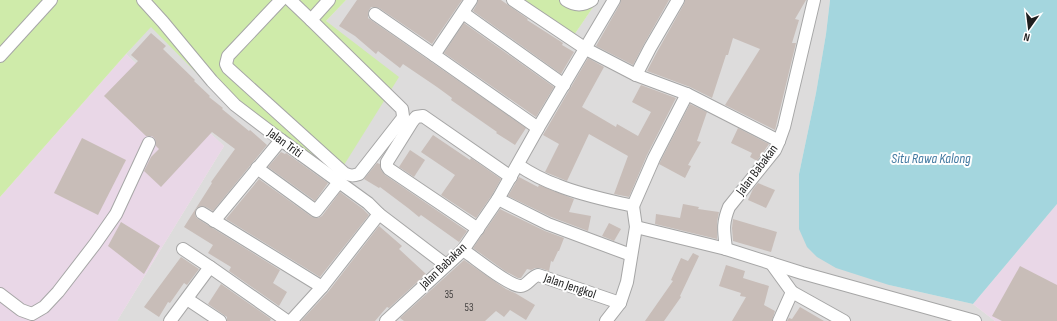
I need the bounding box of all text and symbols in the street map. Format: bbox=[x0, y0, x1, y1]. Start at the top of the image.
north arrow bbox=[1009, 8, 1049, 48]
text: N bbox=[1022, 30, 1031, 44]
street label: Jalan Triti bbox=[263, 124, 306, 161]
street label: Jalan Babakan bbox=[732, 141, 781, 199]
water label: Situ Rawa Kalong bbox=[891, 150, 971, 167]
street label: Jalan Babakan bbox=[415, 240, 470, 293]
street label: Jalan Jengkol bbox=[541, 269, 598, 302]
house number: 35 bbox=[444, 288, 454, 301]
house number: 53 bbox=[464, 301, 474, 314]

